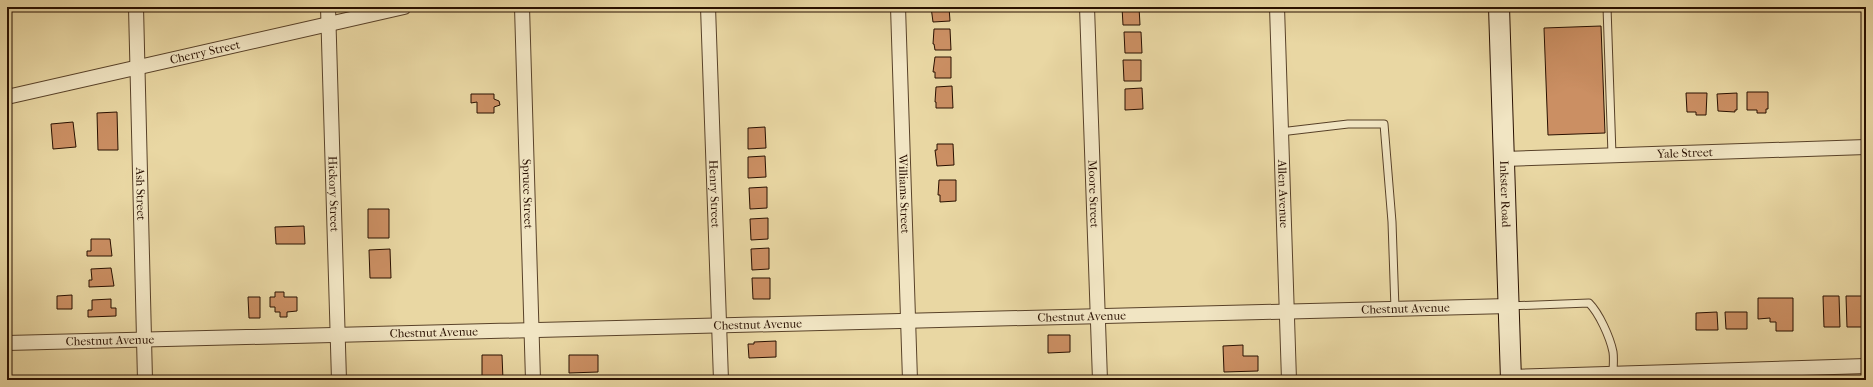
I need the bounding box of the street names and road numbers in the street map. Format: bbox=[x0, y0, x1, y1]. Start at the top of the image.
street label: Cherry Street bbox=[169, 37, 242, 67]
street label: Yale Street bbox=[1656, 145, 1714, 161]
street label: Williams Street bbox=[896, 153, 912, 235]
street label: Hickory Street bbox=[325, 156, 342, 233]
street label: Allen Avenue bbox=[1275, 158, 1291, 228]
street label: Spruce Street bbox=[519, 159, 536, 230]
street label: Henry Street bbox=[706, 160, 723, 229]
street label: Moore Street bbox=[1085, 160, 1102, 229]
street label: Inkster Road bbox=[1497, 160, 1513, 228]
street label: Ash Street bbox=[133, 166, 148, 221]
street label: Chestnut Avenue bbox=[1361, 300, 1450, 317]
street label: Chestnut Avenue bbox=[1037, 308, 1126, 325]
street label: Chestnut Avenue bbox=[713, 316, 802, 333]
street label: Chestnut Avenue bbox=[389, 324, 478, 341]
street label: Chestnut Avenue bbox=[65, 332, 155, 349]

